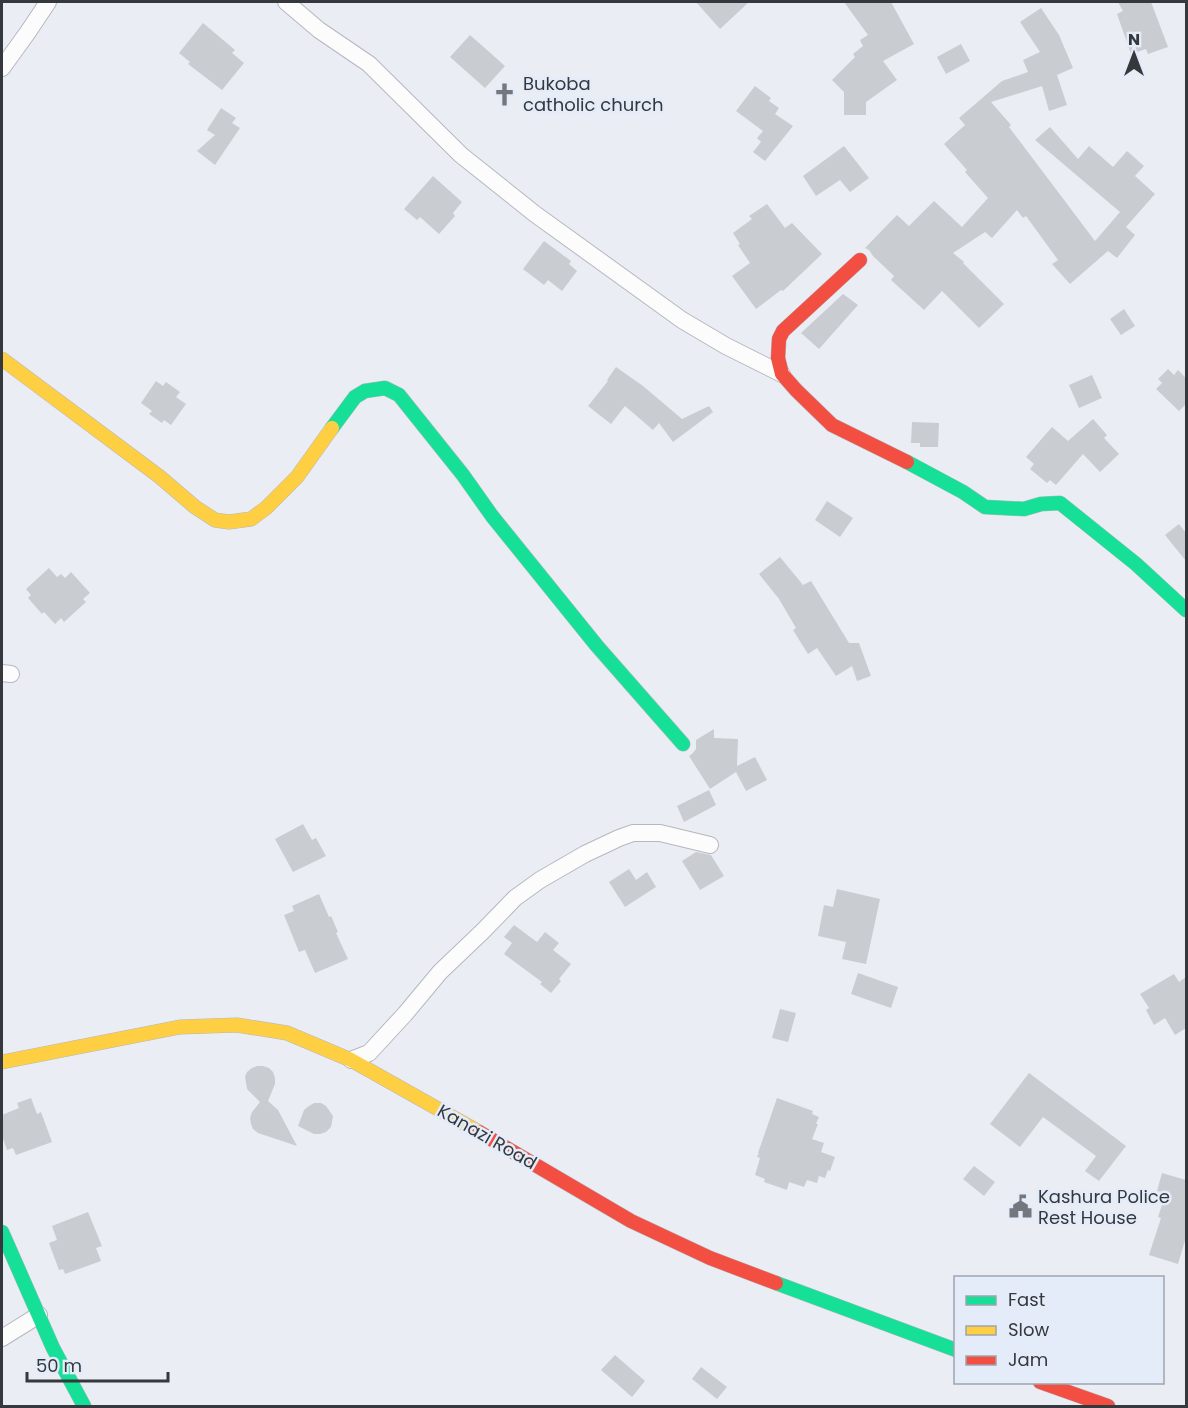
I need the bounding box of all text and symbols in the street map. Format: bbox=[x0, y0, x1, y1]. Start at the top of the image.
north arrow bbox=[1104, 24, 1164, 84]
text: N bbox=[1128, 28, 1140, 51]
place label: Bukoba catholic church bbox=[523, 71, 663, 117]
church icon: Bukoba catholic church bbox=[492, 81, 518, 107]
street label: Kanazi Road bbox=[433, 1098, 542, 1175]
place label: Kashura Police Rest House bbox=[1038, 1184, 1170, 1230]
public building icon: Kashura Police Rest House bbox=[1007, 1194, 1033, 1220]
legend bbox=[954, 1276, 1164, 1384]
text: Fast bbox=[1008, 1287, 1045, 1312]
text: Slow bbox=[1008, 1317, 1050, 1342]
scale bar bbox=[27, 1345, 168, 1383]
text: Jam bbox=[1008, 1347, 1048, 1372]
text: 50 m bbox=[36, 1353, 82, 1378]

